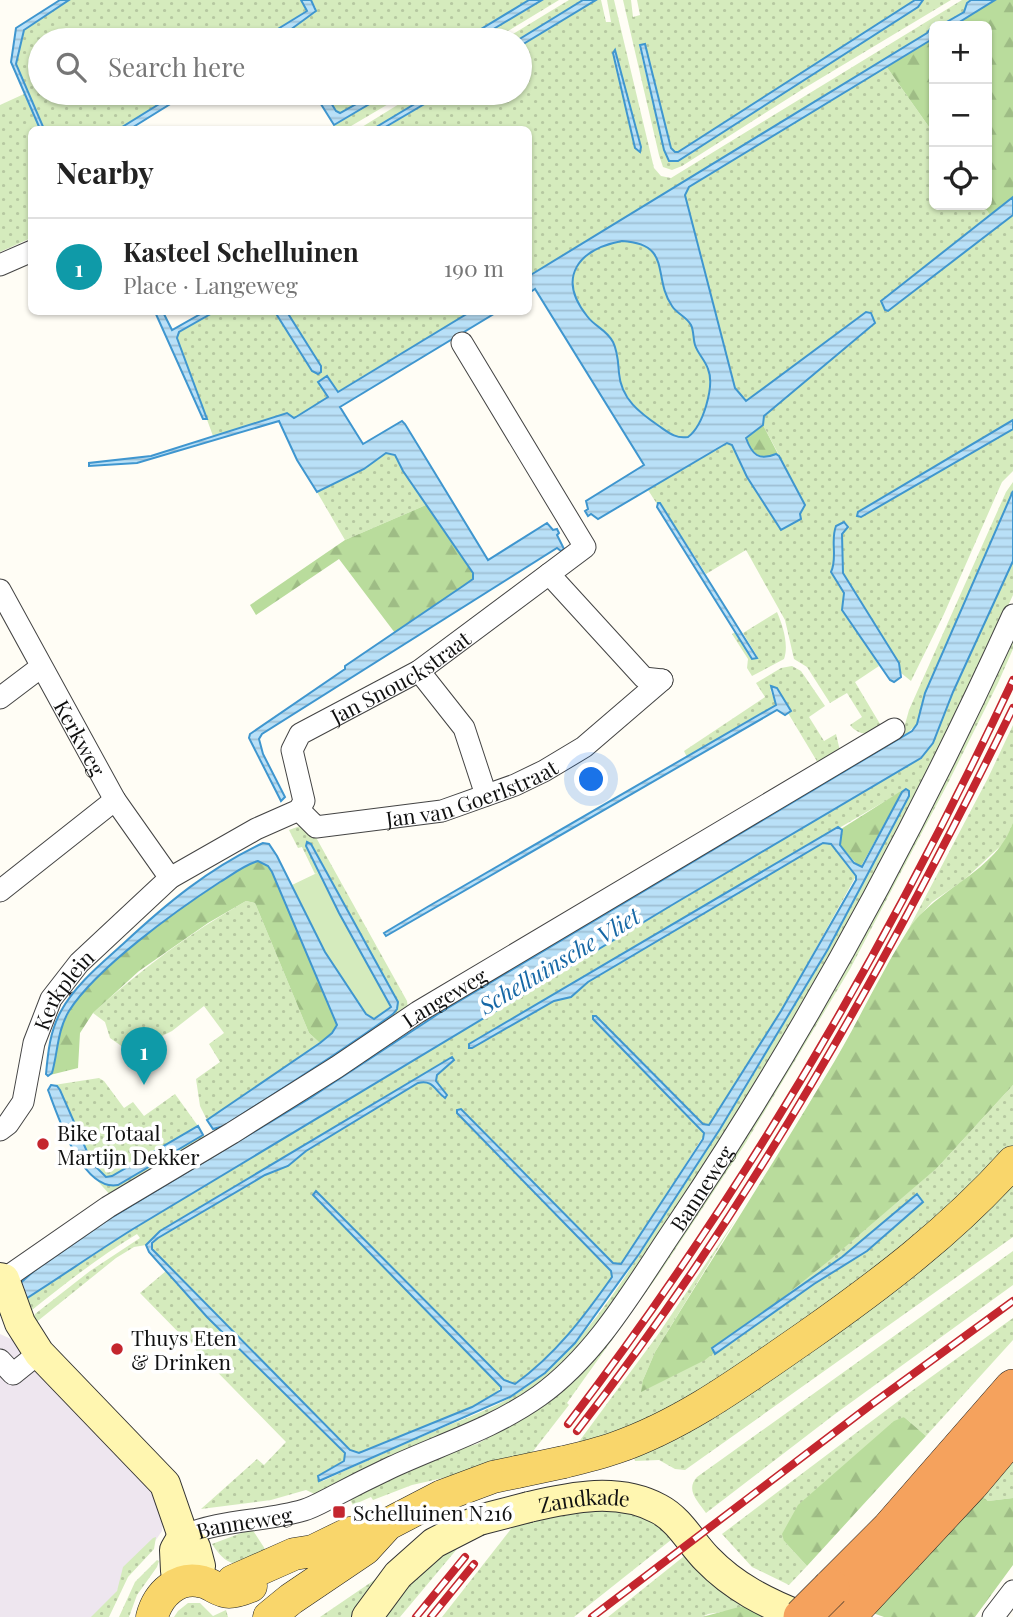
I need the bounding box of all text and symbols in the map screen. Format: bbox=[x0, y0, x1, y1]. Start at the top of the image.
map controls bbox=[929, 21, 992, 210]
button: + bbox=[929, 21, 992, 84]
search box bbox=[28, 28, 532, 105]
icon: search bbox=[52, 48, 90, 86]
text: Search here bbox=[108, 49, 245, 84]
button: − bbox=[929, 84, 992, 147]
button: locate bbox=[929, 147, 992, 210]
text: Nearby bbox=[56, 152, 154, 192]
text: Kasteel Schelluinen bbox=[123, 234, 359, 269]
text: 1 bbox=[75, 252, 83, 283]
text: 190 m bbox=[444, 252, 504, 283]
text: Place · Langeweg bbox=[123, 269, 298, 300]
street label: Jan Snouckstraat bbox=[325, 623, 476, 730]
street label: Kerkweg bbox=[49, 694, 113, 780]
street label: Jan van Goerlstraat bbox=[383, 752, 563, 832]
your location bbox=[574, 762, 608, 796]
water label: Schelluinsche Vliet bbox=[472, 899, 647, 1021]
street label: Kerkplein bbox=[26, 942, 100, 1034]
street label: Langeweg bbox=[396, 960, 492, 1033]
pin: 1 bbox=[121, 1027, 167, 1085]
place label: Bike Totaal Martijn Dekker bbox=[57, 1118, 200, 1170]
marker: Bike Totaal Martijn Dekker bbox=[35, 1136, 51, 1152]
street label: Banneweg bbox=[663, 1140, 739, 1236]
place label: Thuys Eten & Drinken bbox=[131, 1323, 237, 1375]
marker: Thuys Eten & Drinken bbox=[109, 1341, 125, 1357]
street label: Zandkade bbox=[536, 1482, 632, 1518]
place label: Schelluinen N216 bbox=[353, 1498, 512, 1526]
street label: Banneweg bbox=[193, 1500, 295, 1544]
marker: Schelluinen N216 bbox=[331, 1504, 347, 1520]

